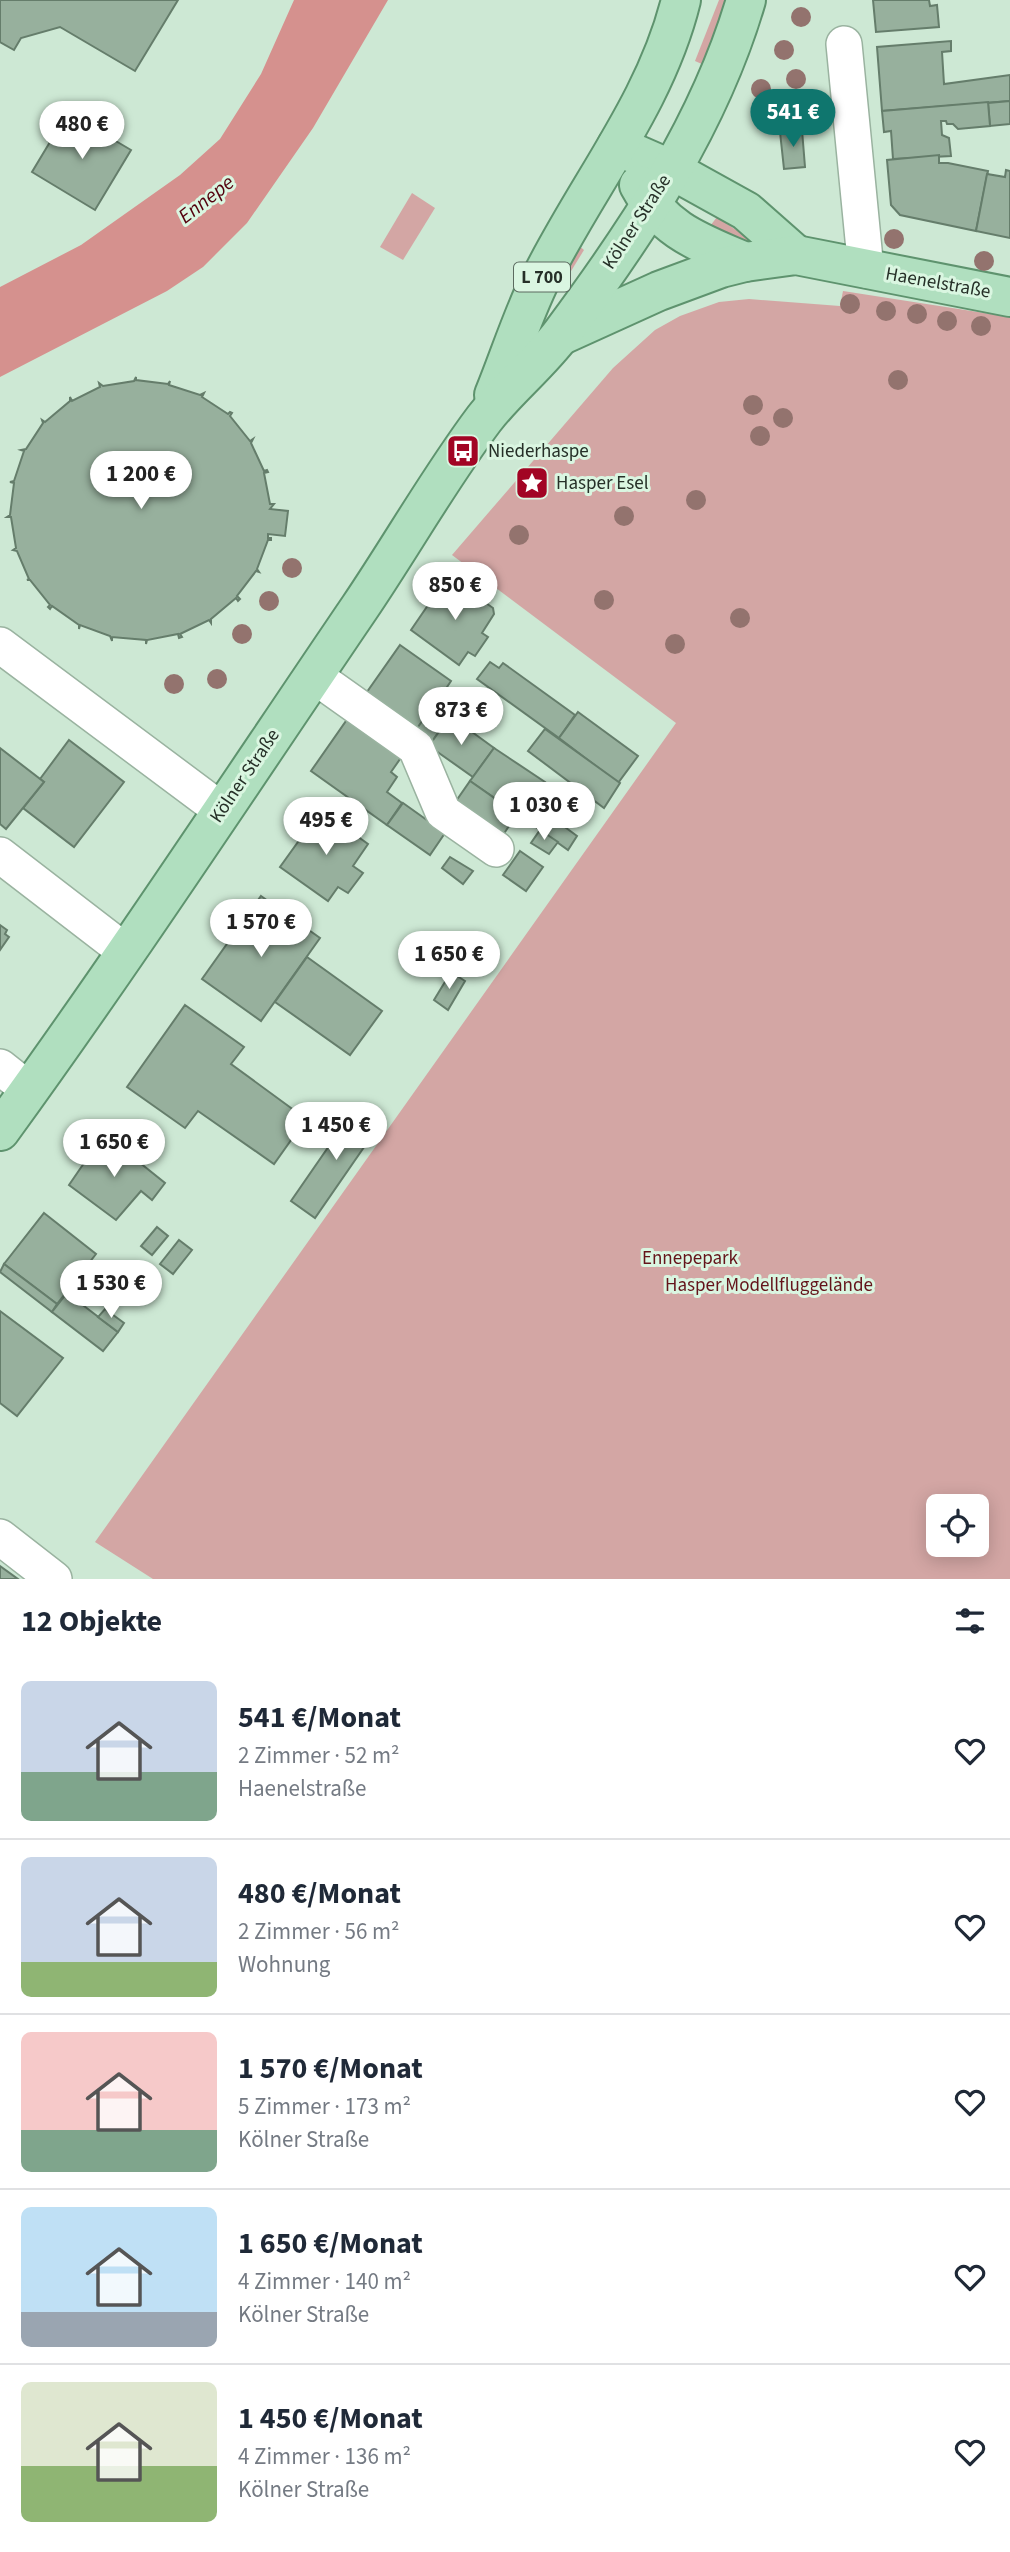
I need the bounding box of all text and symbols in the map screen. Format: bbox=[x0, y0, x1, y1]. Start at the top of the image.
pin: 541 € bbox=[744, 90, 842, 149]
text: 541 € bbox=[766, 95, 820, 128]
pin: 480 € bbox=[33, 102, 131, 161]
text: 480 € bbox=[55, 107, 109, 140]
water label: Ennepe bbox=[172, 167, 240, 231]
street label: Kölner Straße bbox=[596, 169, 678, 275]
street label: Haenelstraße bbox=[883, 260, 993, 306]
road number: L 700 bbox=[514, 262, 570, 292]
bus stop icon: Niederhaspe bbox=[444, 432, 482, 470]
place label: Niederhaspe bbox=[488, 438, 589, 465]
pin: 1 200 € bbox=[76, 452, 206, 511]
text: 1 200 € bbox=[106, 457, 176, 490]
place icon: Hasper Esel bbox=[513, 464, 551, 502]
place label: Hasper Esel bbox=[556, 470, 649, 497]
pin: 850 € bbox=[406, 562, 504, 622]
text: 850 € bbox=[428, 568, 482, 601]
pin: 873 € bbox=[412, 688, 510, 747]
text: 873 € bbox=[434, 693, 488, 726]
street label: Kölner Straße bbox=[203, 724, 287, 828]
pin: 1 030 € bbox=[479, 782, 609, 842]
text: 1 030 € bbox=[509, 788, 579, 821]
pin: 495 € bbox=[277, 798, 375, 857]
text: 495 € bbox=[299, 803, 353, 836]
pin: 1 570 € bbox=[196, 900, 326, 959]
text: 1 570 € bbox=[226, 905, 296, 938]
pin: 1 650 € bbox=[384, 932, 514, 991]
text: 1 650 € bbox=[414, 937, 484, 970]
pin: 1 450 € bbox=[271, 1102, 401, 1162]
text: 1 450 € bbox=[301, 1108, 371, 1141]
pin: 1 650 € bbox=[49, 1120, 179, 1179]
text: 1 650 € bbox=[79, 1125, 149, 1158]
park label: Ennepepark bbox=[642, 1245, 739, 1272]
pin: 1 530 € bbox=[46, 1260, 176, 1320]
text: 1 530 € bbox=[76, 1266, 146, 1299]
park label: Hasper Modellfluggelände bbox=[665, 1272, 873, 1299]
map controls bbox=[926, 1494, 989, 1557]
button: locate bbox=[926, 1494, 989, 1557]
text: 12 Objekte bbox=[21, 1600, 162, 1643]
icon: filters bbox=[951, 1602, 989, 1640]
text: 541 €/Monat bbox=[238, 1696, 401, 1739]
icon: home bbox=[77, 1709, 161, 1793]
icon: heart bbox=[951, 1732, 989, 1770]
text: 2 Zimmer · 52 m² bbox=[238, 1739, 400, 1772]
text: Haenelstraße bbox=[238, 1772, 367, 1805]
text: 480 €/Monat bbox=[238, 1872, 401, 1915]
icon: home bbox=[77, 1885, 161, 1969]
icon: heart bbox=[951, 1908, 989, 1946]
text: 2 Zimmer · 56 m² bbox=[238, 1915, 400, 1948]
text: Wohnung bbox=[238, 1948, 330, 1981]
text: 1 570 €/Monat bbox=[238, 2047, 423, 2090]
icon: home bbox=[77, 2060, 161, 2144]
icon: heart bbox=[951, 2083, 989, 2121]
text: 5 Zimmer · 173 m² bbox=[238, 2090, 411, 2123]
text: Kölner Straße bbox=[238, 2123, 369, 2156]
text: 1 650 €/Monat bbox=[238, 2222, 423, 2265]
icon: home bbox=[77, 2235, 161, 2319]
icon: heart bbox=[951, 2258, 989, 2296]
text: 4 Zimmer · 140 m² bbox=[238, 2265, 411, 2298]
text: Kölner Straße bbox=[238, 2298, 369, 2331]
text: 1 450 €/Monat bbox=[238, 2397, 423, 2440]
icon: home bbox=[77, 2410, 161, 2494]
icon: heart bbox=[951, 2433, 989, 2471]
text: 4 Zimmer · 136 m² bbox=[238, 2440, 411, 2473]
text: Kölner Straße bbox=[238, 2473, 369, 2506]

